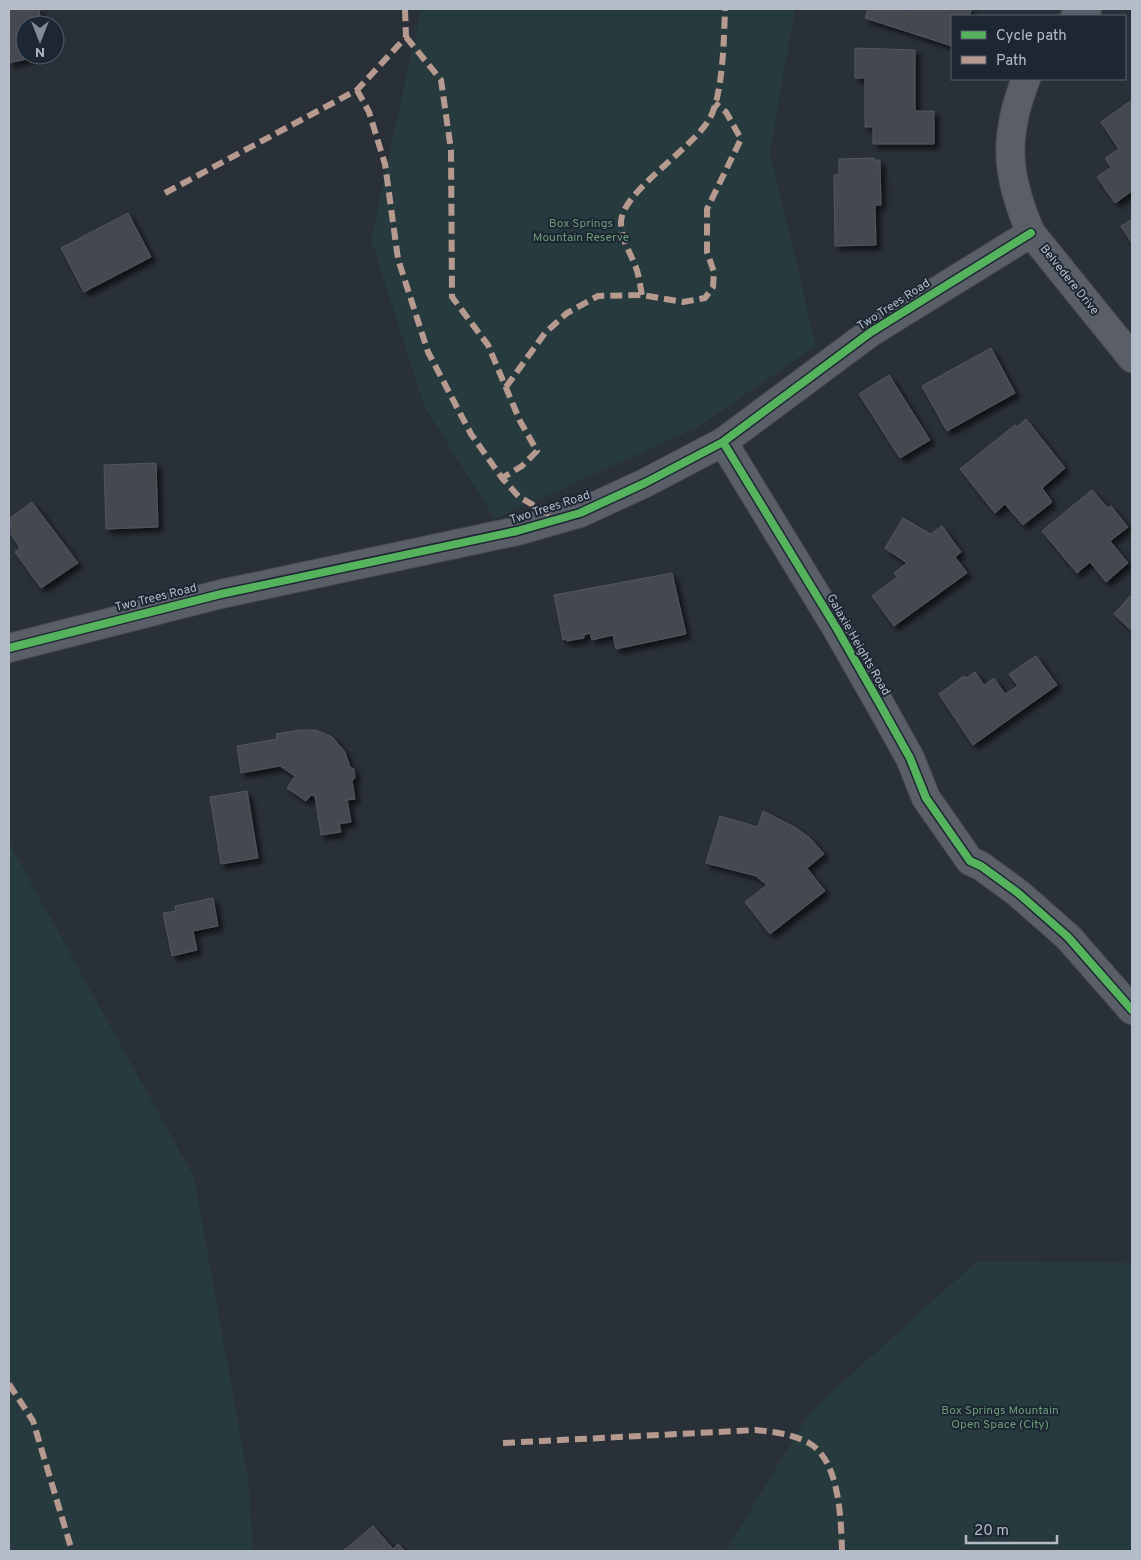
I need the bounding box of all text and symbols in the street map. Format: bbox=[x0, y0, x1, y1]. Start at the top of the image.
north arrow bbox=[15, 15, 65, 65]
legend bbox=[951, 15, 1126, 80]
text: Cycle path bbox=[996, 27, 1067, 46]
text: N bbox=[35, 43, 45, 60]
text: Path bbox=[996, 52, 1027, 71]
park label: Box Springs Mountain Reserve bbox=[533, 216, 629, 246]
street label: Belvedere Drive bbox=[1036, 242, 1102, 318]
street label: Two Trees Road bbox=[855, 276, 933, 334]
street label: Two Trees Road bbox=[508, 487, 592, 529]
street label: Two Trees Road bbox=[114, 580, 198, 616]
street label: Galaxie Heights Road bbox=[822, 591, 894, 699]
park label: Box Springs Mountain Open Space (City) bbox=[941, 1403, 1059, 1433]
scale bar bbox=[966, 1512, 1057, 1544]
text: 20 m bbox=[974, 1522, 1009, 1541]

